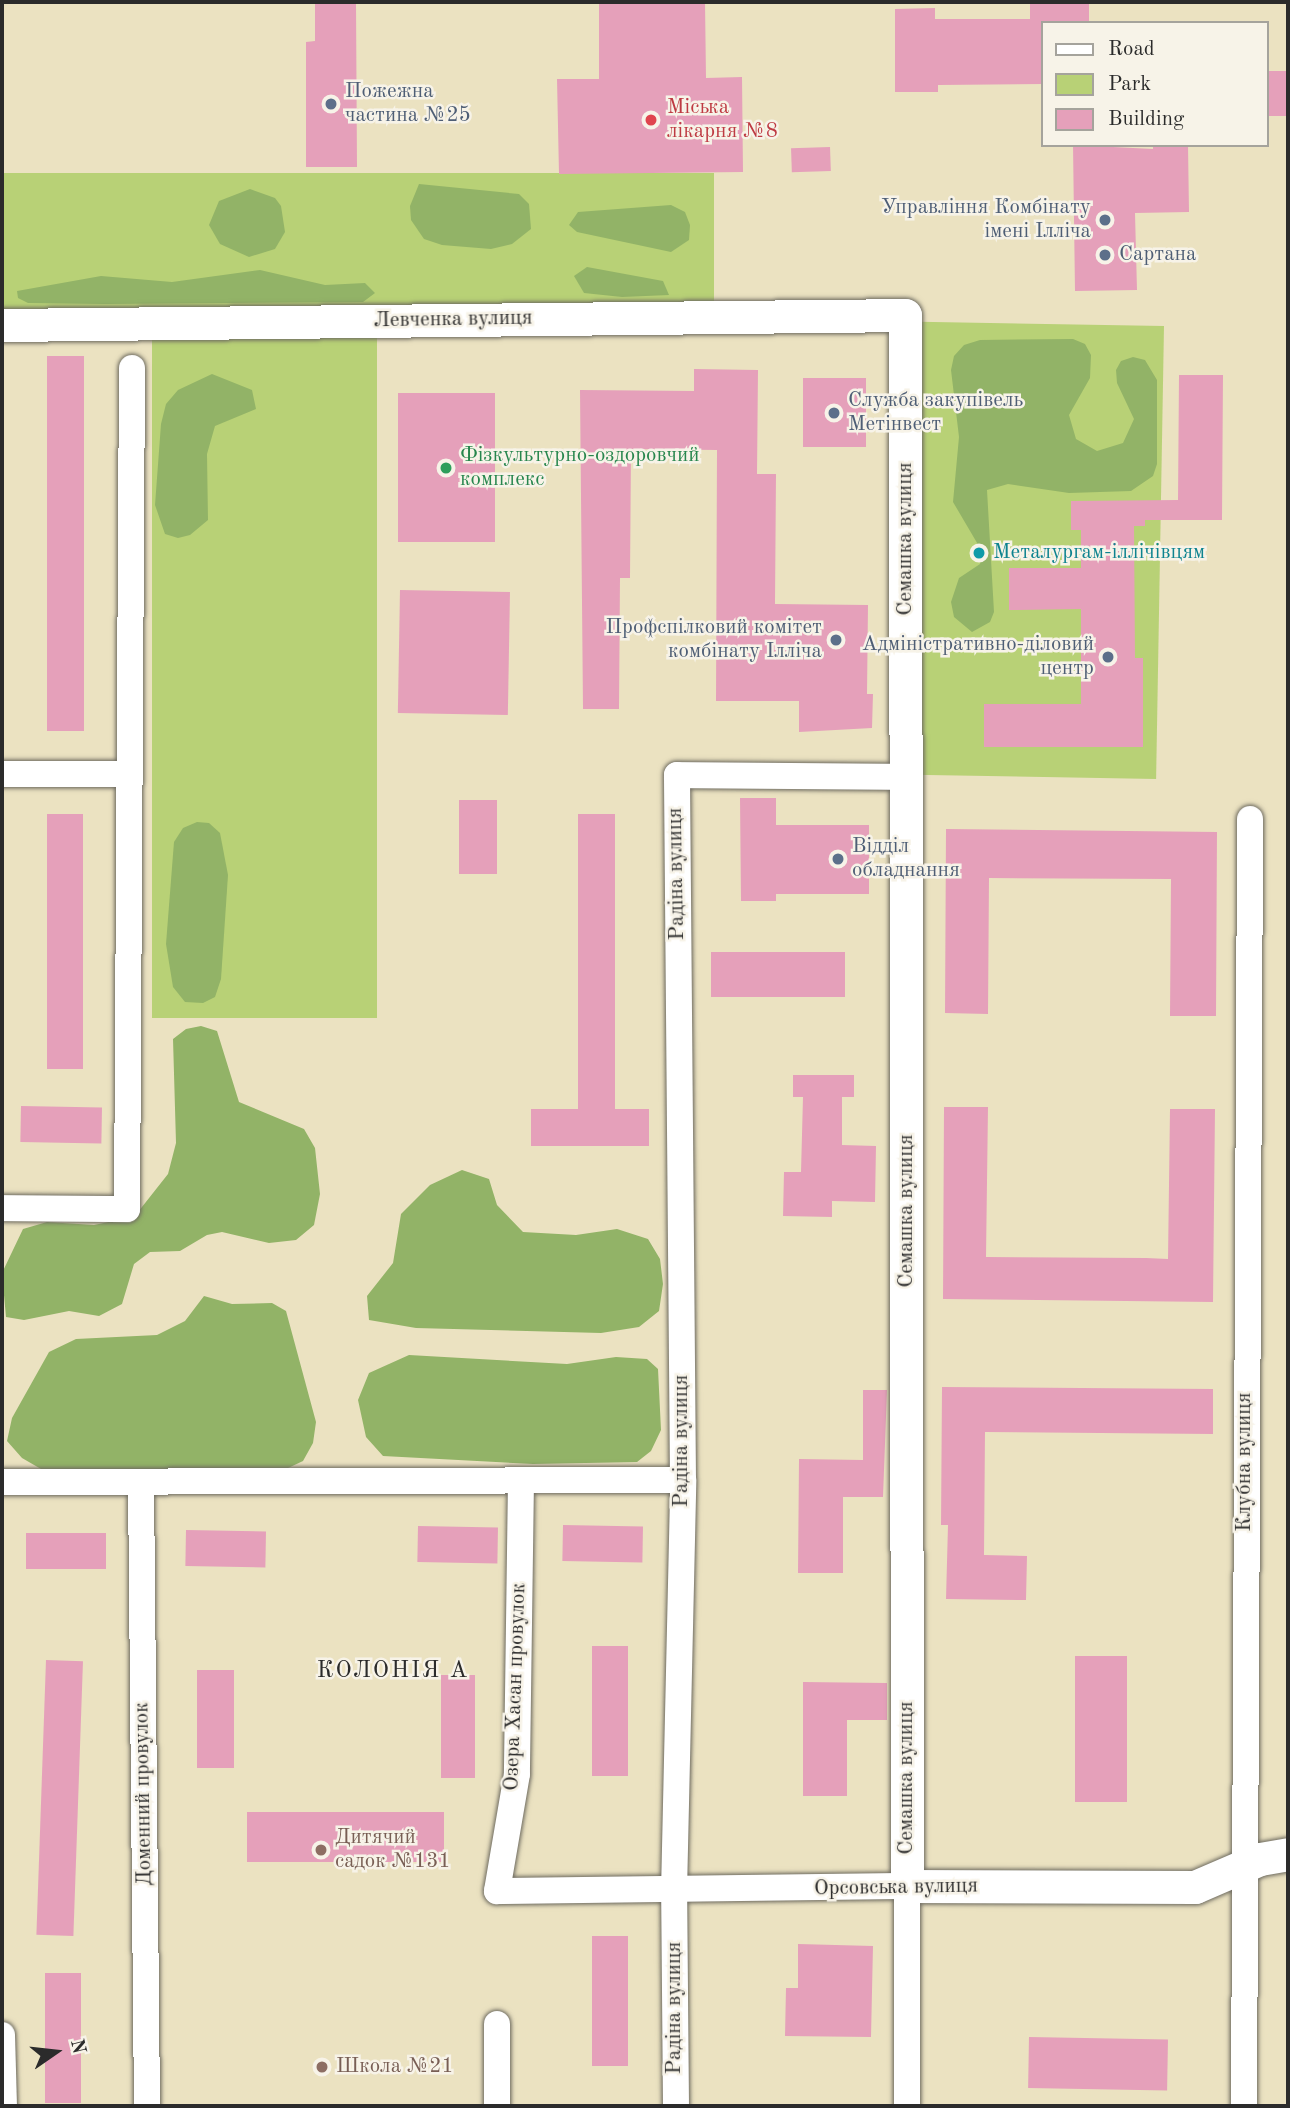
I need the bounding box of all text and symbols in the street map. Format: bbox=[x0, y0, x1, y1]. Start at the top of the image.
legend bbox=[1042, 21, 1269, 147]
text: Road bbox=[1108, 39, 1155, 60]
text: Park bbox=[1108, 74, 1151, 95]
place label: Пожежна частина №25 bbox=[345, 79, 471, 129]
place label: Міська лікарня №8 bbox=[667, 95, 778, 145]
marker: Пожежна частина №25 bbox=[323, 96, 339, 112]
text: Building bbox=[1108, 109, 1184, 130]
marker: Міська лікарня №8 bbox=[641, 110, 661, 130]
place label: Управління Комбінату імені Ілліча bbox=[881, 195, 1091, 245]
marker: Управління Комбінату імені Ілліча bbox=[1097, 212, 1113, 228]
place label: Сартана bbox=[1119, 242, 1196, 268]
marker: Сартана bbox=[1097, 247, 1113, 263]
street label: Левченка вулиця bbox=[373, 306, 533, 334]
place label: Служба закупівель Метінвест bbox=[848, 388, 1023, 438]
marker: Служба закупівель Метінвест bbox=[826, 405, 842, 421]
place label: Фізкультурно-оздоровчий комплекс bbox=[460, 443, 700, 493]
marker: Фізкультурно-оздоровчий комплекс bbox=[438, 460, 454, 476]
street label: Семашка вулиця bbox=[893, 462, 919, 616]
place label: Металургам-іллічівцям bbox=[993, 540, 1205, 566]
marker: Металургам-іллічівцям bbox=[971, 545, 987, 561]
place label: Профспілковий комітет комбінату Ілліча bbox=[606, 615, 822, 665]
marker: Профспілковий комітет комбінату Ілліча bbox=[828, 632, 844, 648]
place label: Адміністративно-діловий центр bbox=[862, 632, 1094, 682]
marker: Адміністративно-діловий центр bbox=[1100, 649, 1116, 665]
street label: Радіна вулиця bbox=[663, 807, 691, 941]
place label: Відділ обладнання bbox=[852, 834, 960, 884]
marker: Відділ обладнання bbox=[830, 851, 846, 867]
street label: Семашка вулиця bbox=[894, 1134, 920, 1288]
street label: Радіна вулиця bbox=[669, 1375, 695, 1507]
street label: Клубна вулиця bbox=[1232, 1392, 1258, 1532]
street label: Озера Хасан провулок bbox=[500, 1583, 532, 1791]
district label: КОЛОНІЯ А bbox=[318, 1657, 468, 1685]
street label: Семашка вулиця bbox=[894, 1701, 920, 1855]
street label: Доменний провулок bbox=[130, 1702, 158, 1886]
place label: Дитячий садок №131 bbox=[335, 1825, 451, 1875]
marker: Дитячий садок №131 bbox=[313, 1842, 329, 1858]
street label: Орсовська вулиця bbox=[814, 1874, 978, 1902]
street label: Радіна вулиця bbox=[662, 1942, 688, 2074]
north arrow bbox=[21, 2017, 91, 2087]
text: N bbox=[66, 2037, 88, 2056]
place label: Школа №21 bbox=[336, 2054, 454, 2080]
marker: Школа №21 bbox=[314, 2059, 330, 2075]

